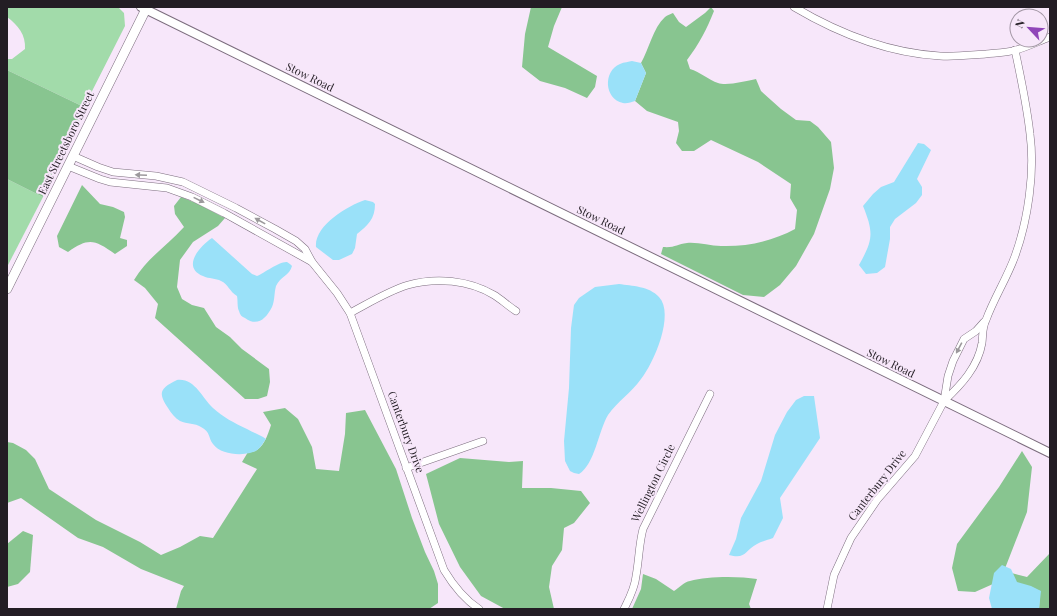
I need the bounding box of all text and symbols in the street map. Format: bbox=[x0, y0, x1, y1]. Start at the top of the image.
north arrow bbox=[1009, 8, 1049, 48]
text: N bbox=[1011, 16, 1028, 30]
street label: Stow Road bbox=[284, 58, 337, 95]
street label: East Streetsboro Street bbox=[34, 89, 97, 197]
one-way arrow bbox=[135, 171, 147, 178]
one-way arrow bbox=[194, 197, 205, 203]
street label: Stow Road bbox=[575, 201, 628, 238]
one-way arrow bbox=[255, 218, 266, 225]
one-way arrow bbox=[956, 343, 963, 354]
street label: Stow Road bbox=[865, 344, 918, 381]
street label: Canterbury Drive bbox=[385, 389, 428, 475]
street label: Wellington Circle bbox=[627, 441, 678, 525]
street label: Canterbury Drive bbox=[844, 446, 909, 523]

